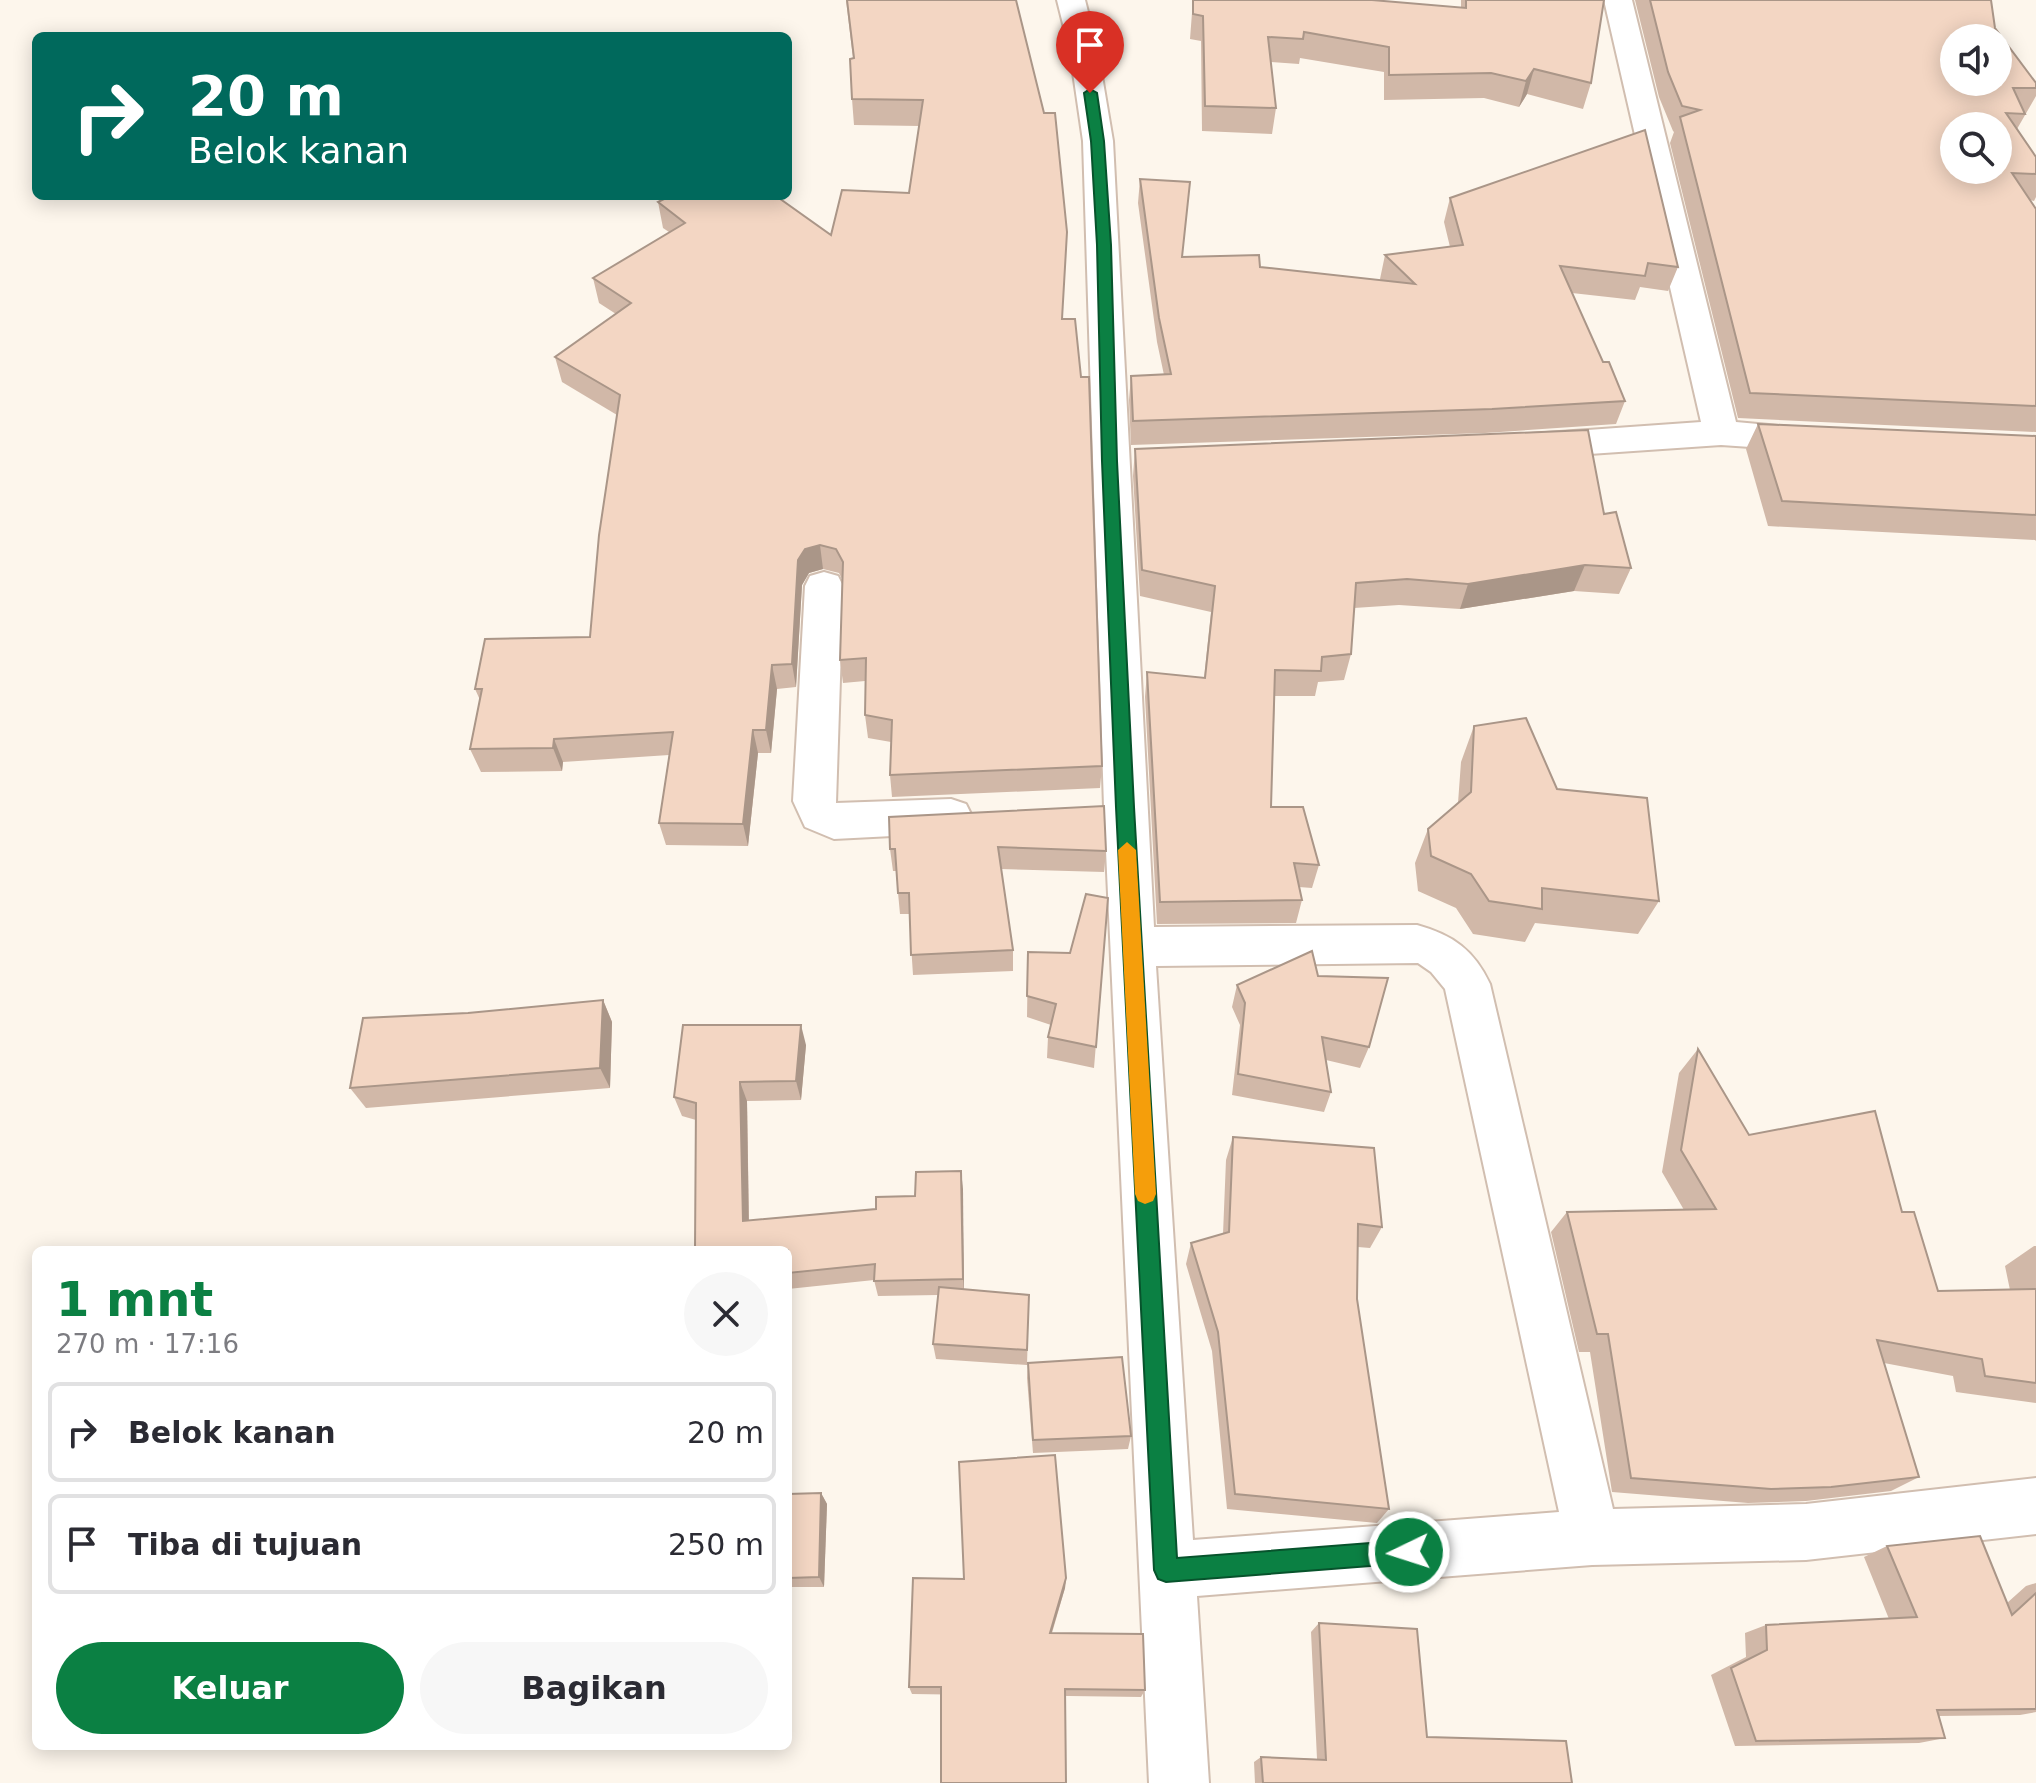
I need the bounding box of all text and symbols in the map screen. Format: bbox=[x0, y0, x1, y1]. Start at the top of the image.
pin bbox=[1056, 11, 1124, 93]
icon: arrive bbox=[1068, 23, 1112, 67]
map controls bbox=[1940, 24, 2012, 184]
button: sound bbox=[1940, 24, 2012, 96]
text: 20 m bbox=[188, 63, 344, 128]
icon: right bbox=[56, 64, 160, 168]
button: search bbox=[1940, 112, 2012, 184]
text: Belok kanan bbox=[188, 130, 409, 171]
text: 1 mnt bbox=[56, 1271, 213, 1327]
button: close bbox=[684, 1272, 768, 1356]
text: 270 m · 17:16 bbox=[56, 1329, 239, 1359]
icon: right bbox=[60, 1410, 104, 1454]
text: Belok kanan bbox=[128, 1415, 336, 1450]
text: 20 m bbox=[687, 1415, 764, 1450]
position arrow bbox=[1367, 1510, 1451, 1594]
icon: arrive bbox=[60, 1522, 104, 1566]
text: Tiba di tujuan bbox=[128, 1527, 362, 1562]
text: 250 m bbox=[668, 1527, 764, 1562]
button: Keluar bbox=[56, 1642, 404, 1734]
button: Bagikan bbox=[420, 1642, 768, 1734]

